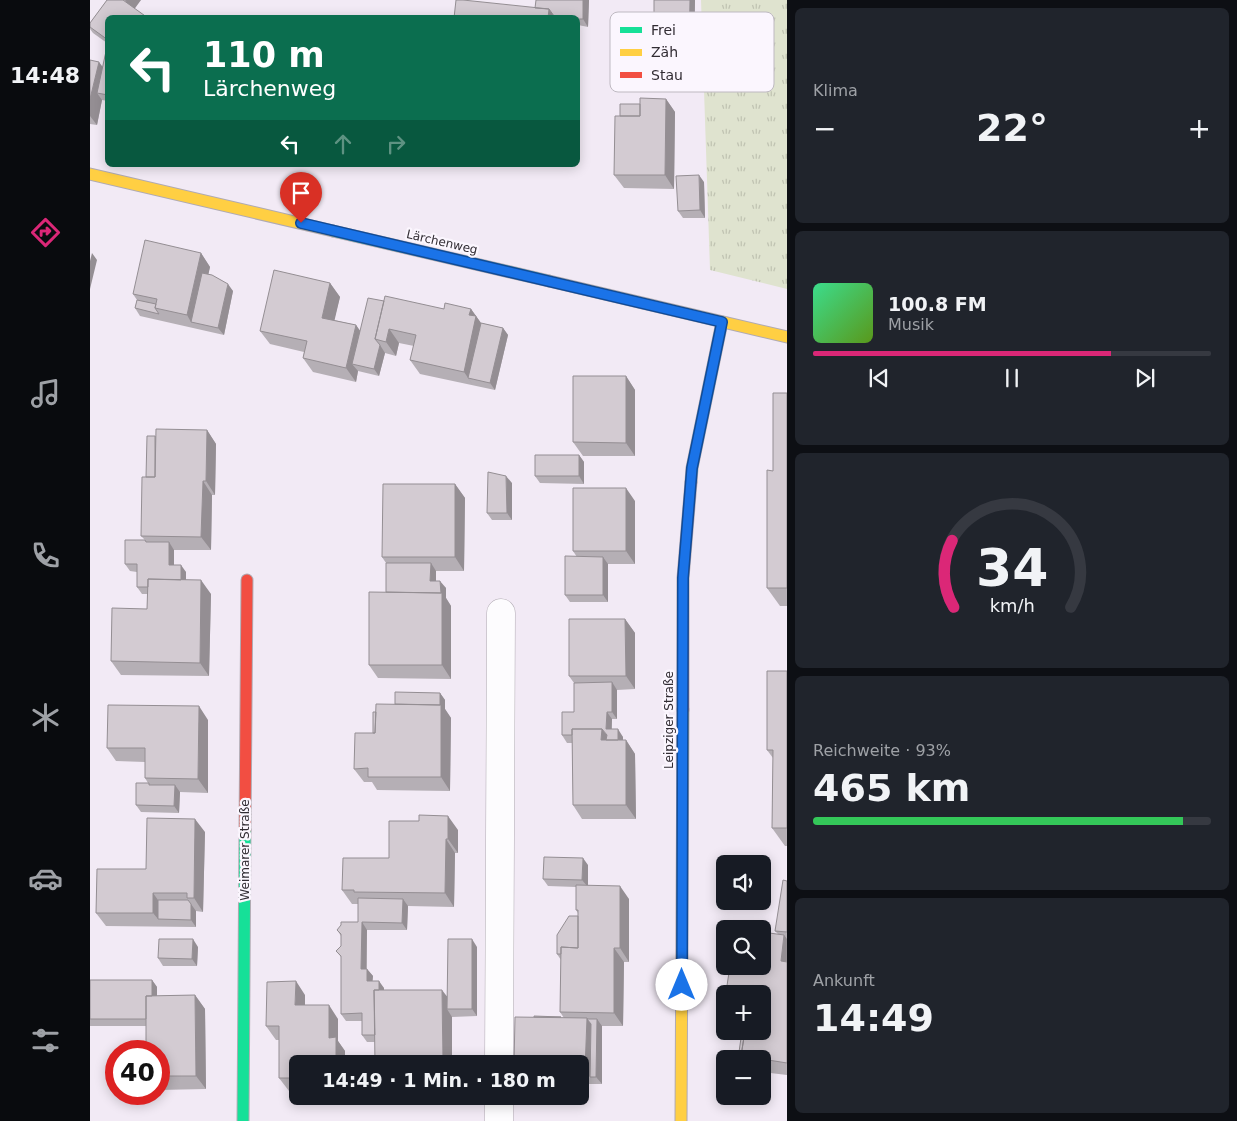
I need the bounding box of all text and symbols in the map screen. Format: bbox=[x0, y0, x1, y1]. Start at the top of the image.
legend bbox=[610, 12, 774, 92]
text: Frei bbox=[651, 22, 676, 38]
icon: left bbox=[120, 35, 185, 100]
text: 110 m bbox=[203, 35, 325, 75]
text: Zäh bbox=[651, 44, 678, 60]
text: 14:48 bbox=[10, 63, 80, 88]
text: Stau bbox=[651, 67, 683, 83]
text: Lärchenweg bbox=[203, 76, 336, 101]
text: Klima bbox=[813, 81, 858, 100]
text: 22° bbox=[976, 106, 1048, 150]
text: − bbox=[813, 112, 836, 145]
text: + bbox=[1188, 112, 1211, 145]
icon: left bbox=[276, 130, 304, 158]
icon: ahead bbox=[329, 130, 357, 158]
icon: right bbox=[382, 130, 410, 158]
pin bbox=[280, 172, 322, 223]
icon: arrive bbox=[287, 179, 315, 207]
icon: directions bbox=[28, 215, 63, 250]
street label: Lärchenweg bbox=[405, 227, 479, 257]
text: 100.8 FM bbox=[888, 293, 987, 315]
text: Musik bbox=[888, 315, 934, 334]
icon: previous bbox=[865, 364, 893, 392]
icon: pause bbox=[998, 364, 1026, 392]
icon: next bbox=[1131, 364, 1159, 392]
icon: music bbox=[28, 376, 63, 411]
icon: phone bbox=[28, 538, 63, 573]
text: 34 bbox=[976, 538, 1048, 598]
text: km/h bbox=[989, 595, 1035, 616]
street label: Leipziger Straße bbox=[662, 671, 676, 769]
icon: climate bbox=[28, 700, 63, 735]
text: Reichweite · 93% bbox=[813, 741, 951, 760]
text: 465 km bbox=[813, 766, 970, 810]
street label: Weimarer Straße bbox=[238, 799, 252, 901]
map controls bbox=[716, 855, 771, 1105]
button: sound bbox=[716, 855, 771, 910]
icon: car bbox=[28, 861, 63, 896]
button: search bbox=[716, 920, 771, 975]
position arrow bbox=[655, 958, 707, 1010]
text: Ankunft bbox=[813, 971, 875, 990]
button: + bbox=[716, 985, 771, 1040]
text: 14:49 bbox=[813, 996, 934, 1040]
icon: filters bbox=[28, 1023, 63, 1058]
speed limit sign: 40 bbox=[105, 1040, 170, 1105]
button: − bbox=[716, 1050, 771, 1105]
text: 14:49 · 1 Min. · 180 m bbox=[322, 1069, 556, 1091]

